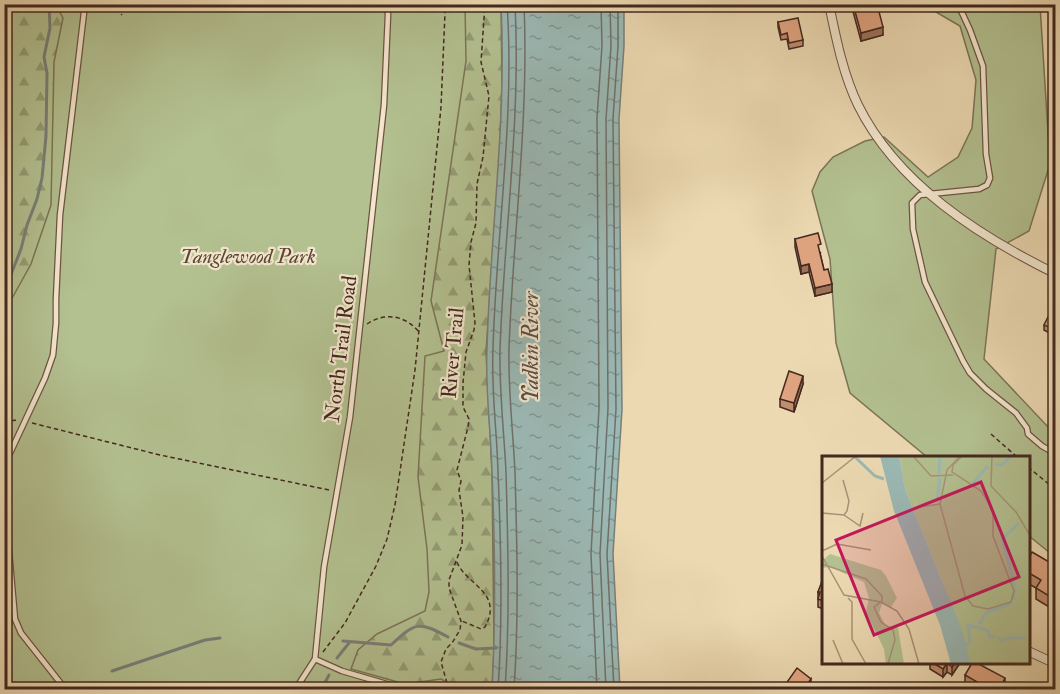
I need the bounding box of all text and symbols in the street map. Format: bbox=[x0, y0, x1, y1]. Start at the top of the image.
park label: Tanglewood Park bbox=[180, 243, 316, 270]
street label: North Trail Road bbox=[319, 273, 363, 424]
water label: Yadkin River bbox=[517, 290, 545, 402]
street label: River Trail bbox=[436, 306, 470, 400]
inset map bbox=[822, 456, 1030, 664]

